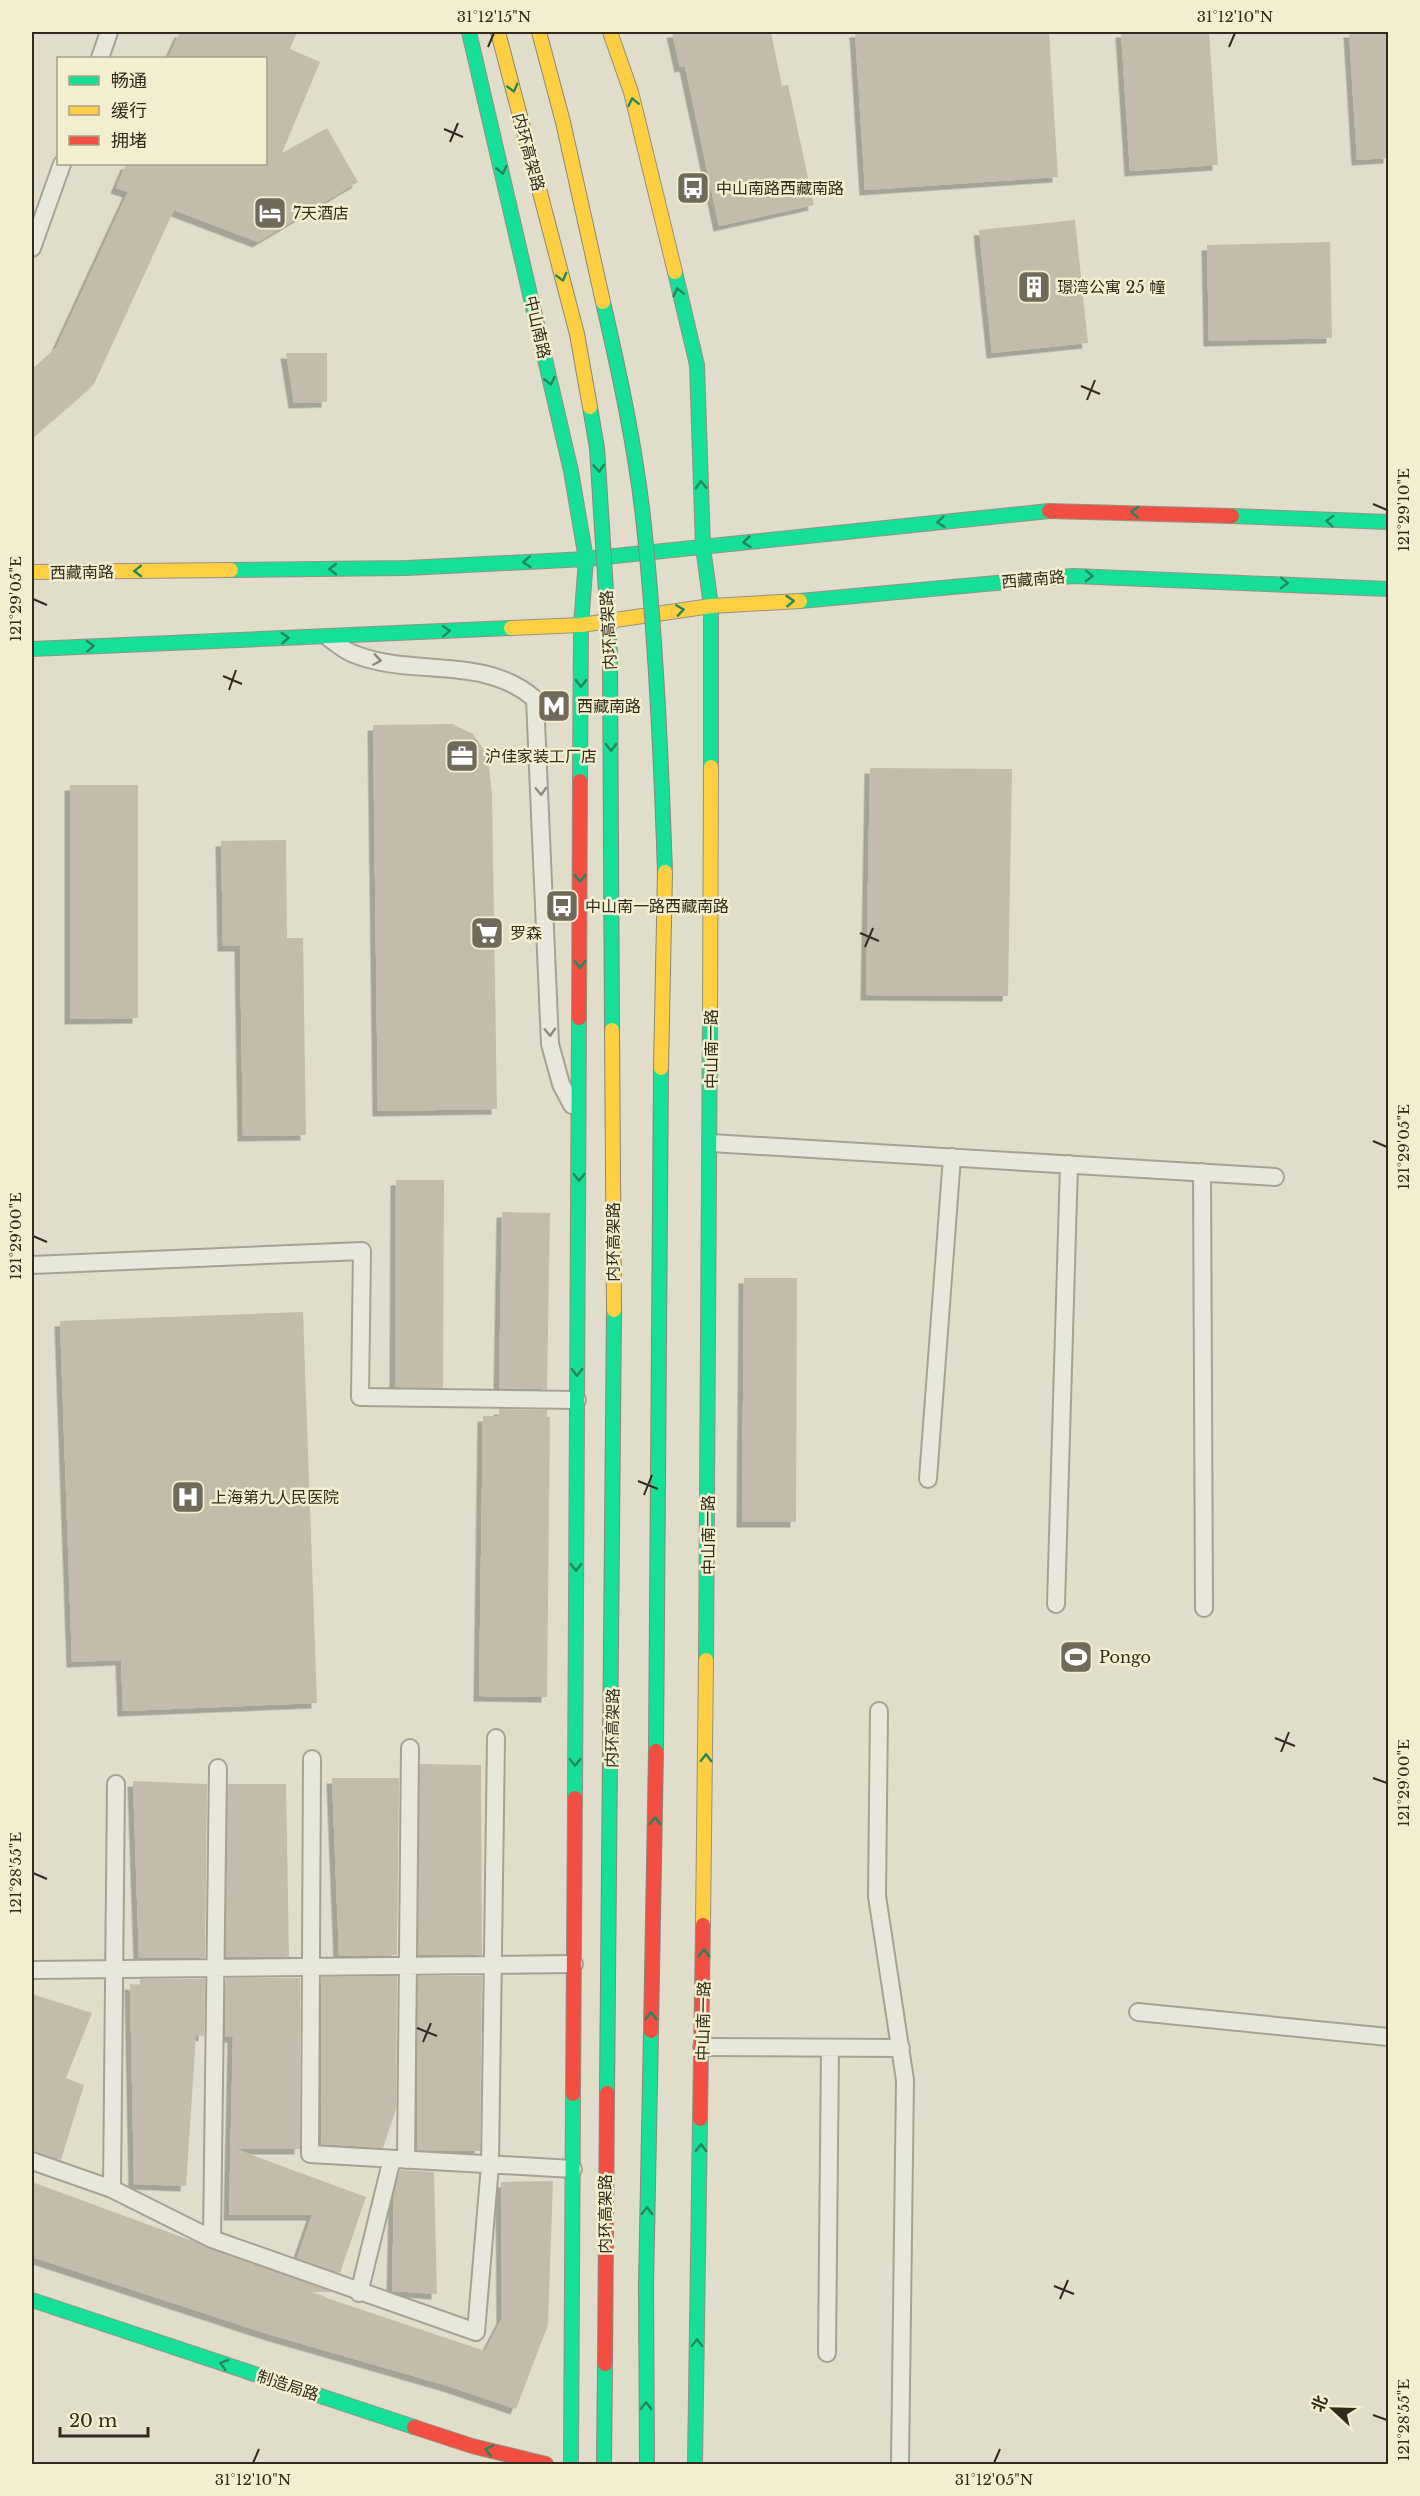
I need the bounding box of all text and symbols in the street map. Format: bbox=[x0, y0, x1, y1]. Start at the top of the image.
text: 31°12'15"N bbox=[457, 7, 531, 26]
text: 31°12'10"N bbox=[1197, 7, 1273, 26]
legend bbox=[57, 57, 267, 165]
text: 畅通 bbox=[111, 70, 147, 92]
one-way arrow bbox=[505, 83, 518, 93]
one-way arrow bbox=[628, 97, 641, 107]
text: 缓行 bbox=[111, 100, 147, 122]
street label: 内环高架路 bbox=[509, 111, 549, 193]
text: 拥堵 bbox=[111, 130, 147, 152]
one-way arrow bbox=[495, 165, 508, 175]
bus stop icon: 中山南路西藏南路 bbox=[675, 170, 711, 206]
place label: 中山南路西藏南路 bbox=[716, 178, 844, 198]
hotel icon: 7天酒店 bbox=[252, 195, 288, 231]
place label: 7天酒店 bbox=[293, 203, 349, 223]
building icon: 璟湾公寓 25 幢 bbox=[1016, 269, 1052, 305]
one-way arrow bbox=[555, 271, 567, 281]
place label: 璟湾公寓 25 幢 bbox=[1057, 277, 1165, 297]
one-way arrow bbox=[673, 287, 686, 297]
street label: 中山南路 bbox=[521, 294, 555, 360]
one-way arrow bbox=[543, 376, 556, 386]
one-way arrow bbox=[592, 463, 605, 472]
text: 121°29'10"E bbox=[1394, 468, 1413, 552]
one-way arrow bbox=[694, 480, 707, 489]
one-way arrow bbox=[1131, 506, 1140, 519]
one-way arrow bbox=[1326, 514, 1335, 527]
one-way arrow bbox=[936, 515, 946, 528]
one-way arrow bbox=[742, 535, 752, 548]
one-way arrow bbox=[523, 555, 532, 568]
text: 121°29'05"E bbox=[6, 556, 25, 642]
street label: 西藏南路 bbox=[50, 561, 114, 583]
one-way arrow bbox=[328, 563, 337, 575]
one-way arrow bbox=[133, 565, 142, 577]
street label: 西藏南路 bbox=[1000, 566, 1066, 592]
one-way arrow bbox=[1084, 570, 1093, 583]
one-way arrow bbox=[1279, 577, 1288, 590]
street label: 内环高架路 bbox=[596, 590, 620, 670]
one-way arrow bbox=[785, 595, 794, 608]
one-way arrow bbox=[675, 604, 685, 617]
one-way arrow bbox=[442, 624, 451, 637]
one-way arrow bbox=[280, 631, 289, 644]
one-way arrow bbox=[85, 640, 94, 653]
one-way arrow bbox=[372, 653, 382, 666]
one-way arrow bbox=[575, 679, 587, 688]
metro station icon: 西藏南路 bbox=[536, 688, 572, 724]
place label: 西藏南路 bbox=[577, 696, 641, 716]
office icon: 沪佳家装工厂店 bbox=[444, 738, 480, 774]
one-way arrow bbox=[605, 742, 617, 751]
place label: 沪佳家装工厂店 bbox=[485, 746, 597, 766]
one-way arrow bbox=[534, 786, 547, 795]
one-way arrow bbox=[574, 874, 586, 883]
bus stop icon: 中山南一路西藏南路 bbox=[544, 888, 580, 924]
place label: 中山南一路西藏南路 bbox=[585, 896, 729, 916]
supermarket icon: 罗森 bbox=[469, 915, 505, 951]
place label: 罗森 bbox=[510, 923, 542, 943]
one-way arrow bbox=[574, 960, 586, 969]
street label: 中山南一路 bbox=[701, 1009, 721, 1089]
one-way arrow bbox=[544, 1027, 556, 1036]
text: 121°29'05"E bbox=[1394, 1104, 1413, 1190]
one-way arrow bbox=[573, 1173, 585, 1182]
text: 121°29'00"E bbox=[6, 1192, 25, 1280]
street label: 内环高架路 bbox=[603, 1202, 623, 1282]
one-way arrow bbox=[571, 1368, 583, 1377]
hospital icon: 上海第九人民医院 bbox=[170, 1479, 206, 1515]
place label: 上海第九人民医院 bbox=[211, 1487, 339, 1507]
street label: 中山南一路 bbox=[698, 1495, 718, 1575]
one-way arrow bbox=[570, 1563, 582, 1572]
sports icon: Pongo bbox=[1058, 1639, 1094, 1675]
place label: Pongo bbox=[1099, 1647, 1151, 1667]
street label: 内环高架路 bbox=[601, 1688, 623, 1768]
text: 121°29'00"E bbox=[1394, 1739, 1413, 1827]
one-way arrow bbox=[700, 1754, 712, 1763]
one-way arrow bbox=[569, 1758, 581, 1767]
one-way arrow bbox=[649, 1817, 661, 1826]
text: 121°28'55"E bbox=[6, 1832, 25, 1914]
one-way arrow bbox=[698, 1949, 710, 1958]
street label: 中山南一路 bbox=[692, 1981, 714, 2061]
one-way arrow bbox=[645, 2012, 657, 2021]
one-way arrow bbox=[694, 2144, 707, 2153]
street label: 内环高架路 bbox=[595, 2174, 615, 2254]
one-way arrow bbox=[641, 2207, 653, 2216]
one-way arrow bbox=[691, 2339, 704, 2348]
one-way arrow bbox=[219, 2359, 230, 2371]
street label: 制造局路 bbox=[254, 2366, 322, 2404]
north arrow bbox=[1303, 2379, 1363, 2439]
text: 121°28'55"E bbox=[1394, 2379, 1413, 2461]
text: 北 bbox=[1307, 2392, 1331, 2415]
scale bar bbox=[60, 2400, 148, 2438]
one-way arrow bbox=[640, 2402, 652, 2411]
text: 20 m bbox=[69, 2410, 117, 2432]
one-way arrow bbox=[484, 2445, 494, 2458]
text: 31°12'10"N bbox=[215, 2470, 291, 2489]
text: 31°12'05"N bbox=[955, 2470, 1033, 2489]

